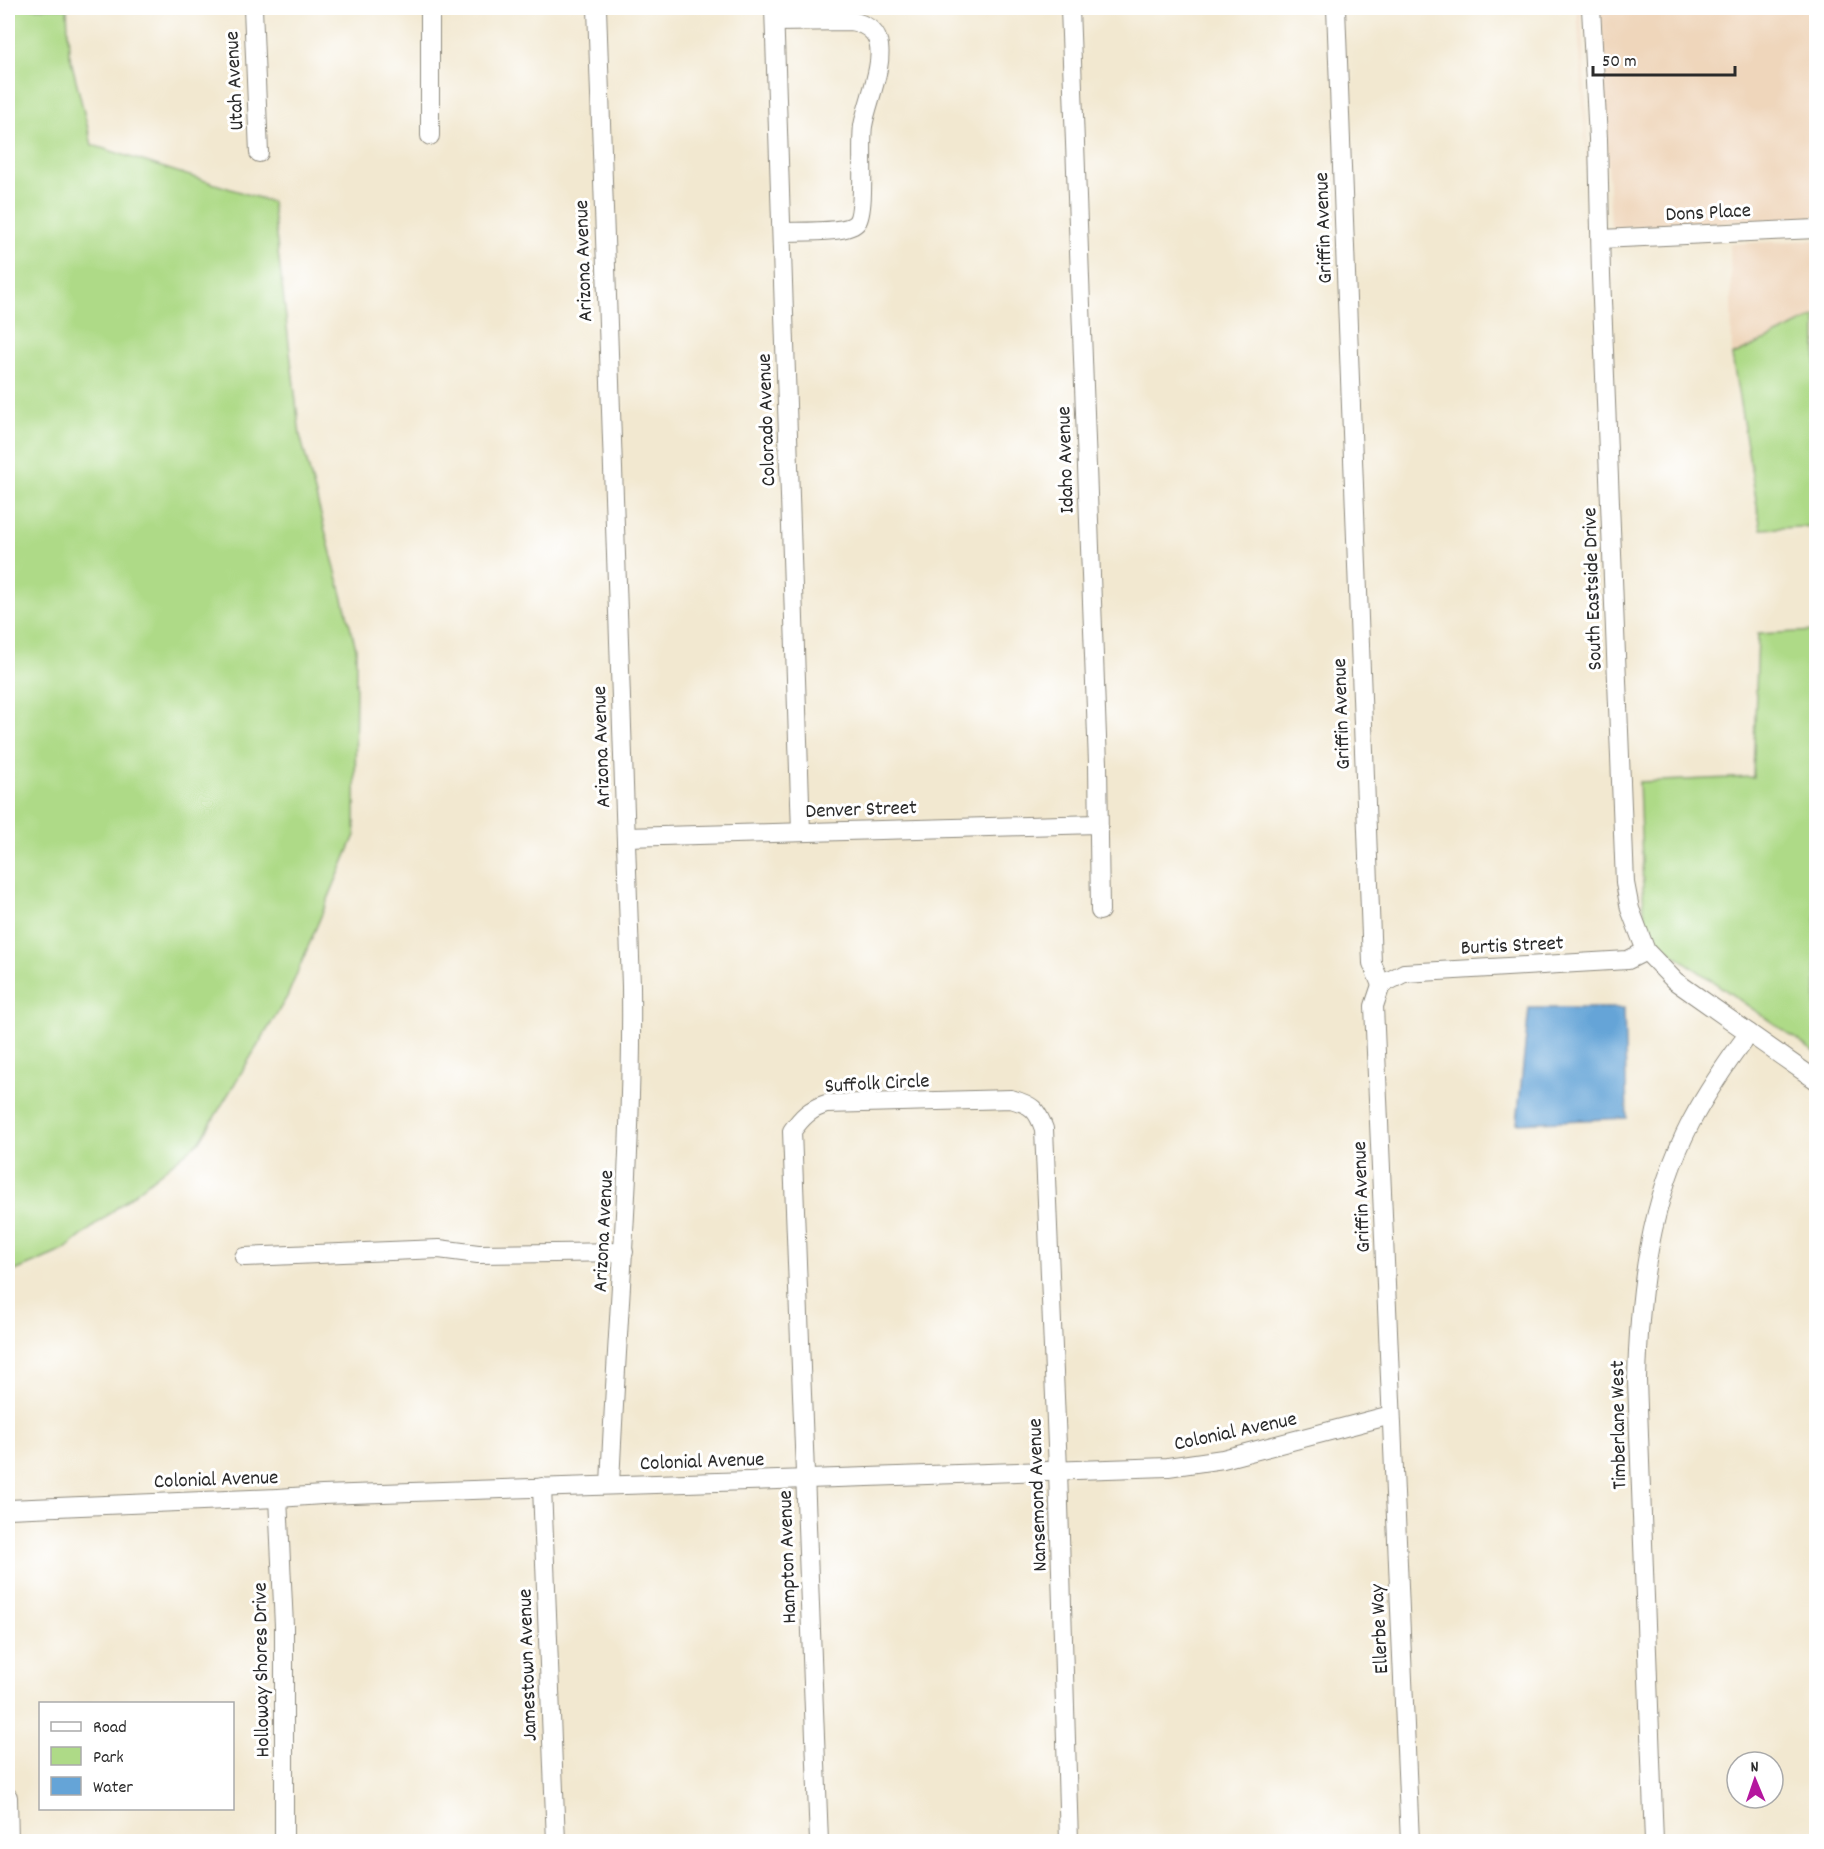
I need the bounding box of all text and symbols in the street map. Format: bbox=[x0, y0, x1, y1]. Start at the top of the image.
street label: Utah Avenue bbox=[218, 30, 254, 131]
scale bar bbox=[1593, 39, 1736, 77]
text: 50 m bbox=[1602, 50, 1637, 75]
street label: Griffin Avenue bbox=[1308, 172, 1342, 284]
street label: Dons Place bbox=[1665, 197, 1752, 231]
street label: Arizona Avenue bbox=[568, 199, 602, 323]
street label: Colorado Avenue bbox=[751, 353, 785, 487]
street label: Idaho Avenue bbox=[1050, 406, 1084, 514]
street label: South Eastside Drive bbox=[1576, 507, 1612, 671]
street label: Griffin Avenue bbox=[1326, 658, 1360, 770]
street label: Arizona Avenue bbox=[586, 685, 620, 809]
street label: Denver Street bbox=[805, 794, 918, 828]
street label: Burtis Street bbox=[1460, 929, 1565, 965]
street label: Suffolk Circle bbox=[824, 1067, 930, 1103]
street label: Griffin Avenue bbox=[1346, 1141, 1380, 1253]
street label: Arizona Avenue bbox=[587, 1169, 623, 1293]
street label: Timberlane West bbox=[1604, 1360, 1636, 1490]
street label: Colonial Avenue bbox=[1172, 1405, 1300, 1461]
street label: Nansemond Avenue bbox=[1021, 1418, 1057, 1572]
street label: Colonial Avenue bbox=[639, 1446, 765, 1480]
street label: Colonial Avenue bbox=[153, 1464, 279, 1498]
street label: Hampton Avenue bbox=[772, 1490, 806, 1624]
street label: Holloway Shores Drive bbox=[246, 1582, 280, 1758]
street label: Ellerbe Way bbox=[1364, 1583, 1398, 1675]
street label: Jamestown Avenue bbox=[511, 1588, 547, 1742]
legend bbox=[39, 1702, 234, 1810]
text: Road bbox=[93, 1716, 127, 1741]
text: Park bbox=[93, 1746, 124, 1771]
north arrow bbox=[1725, 1750, 1785, 1810]
text: N bbox=[1750, 1756, 1759, 1779]
text: Water bbox=[93, 1776, 133, 1801]

